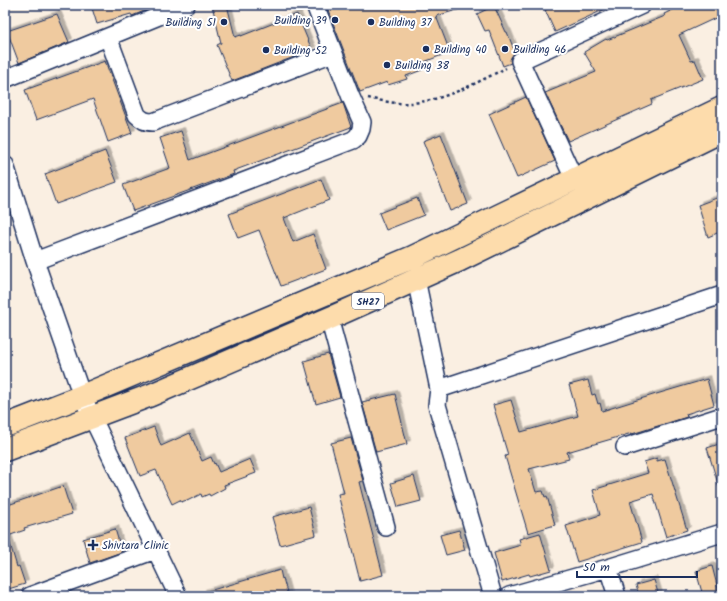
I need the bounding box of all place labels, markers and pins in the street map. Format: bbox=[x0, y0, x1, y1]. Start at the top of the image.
place label: Building 39 bbox=[274, 12, 328, 30]
place label: Building 51 bbox=[165, 14, 216, 32]
place label: Building 37 bbox=[379, 14, 432, 32]
marker: Building 39 bbox=[330, 15, 340, 25]
marker: Building 51 bbox=[219, 17, 229, 27]
marker: Building 37 bbox=[366, 17, 376, 27]
place label: Building 40 bbox=[434, 41, 487, 59]
place label: Building 46 bbox=[513, 41, 566, 59]
place label: Building 52 bbox=[274, 42, 328, 60]
marker: Building 40 bbox=[421, 44, 431, 54]
marker: Building 46 bbox=[500, 44, 510, 54]
marker: Building 52 bbox=[261, 45, 271, 55]
place label: Building 38 bbox=[395, 57, 449, 75]
marker: Building 38 bbox=[382, 60, 392, 70]
place label: Shivtara Clinic bbox=[102, 537, 169, 555]
marker: Shivtara Clinic bbox=[87, 539, 99, 551]

